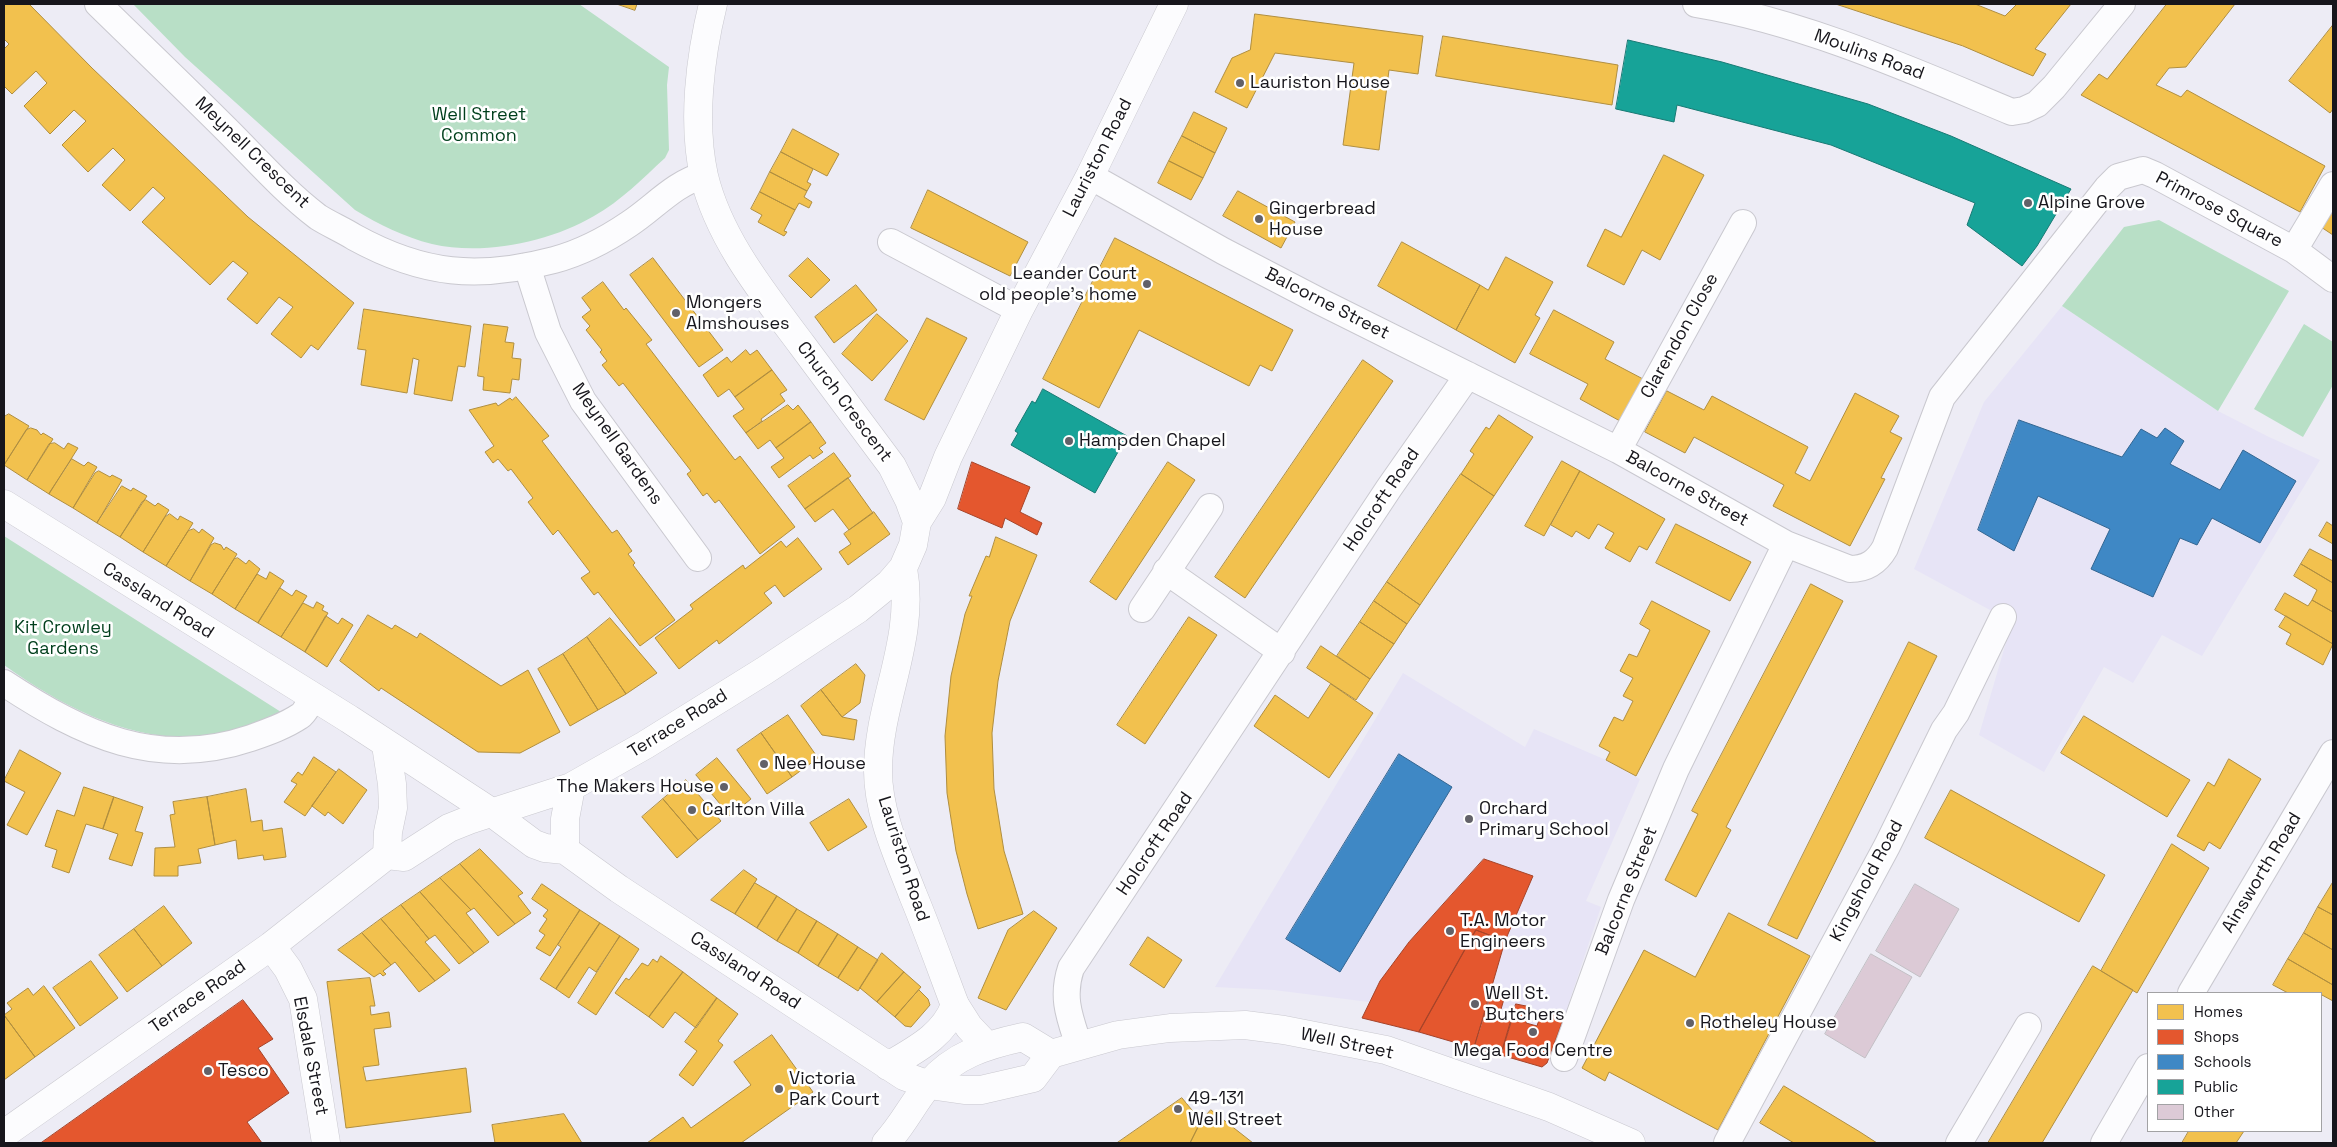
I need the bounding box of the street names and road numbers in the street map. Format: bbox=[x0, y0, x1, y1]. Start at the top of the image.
street label: Moulins Road bbox=[1811, 25, 1927, 85]
street label: Meynell Crescent bbox=[190, 93, 314, 213]
street label: Lauriston Road bbox=[1059, 95, 1137, 221]
street label: Primrose Square bbox=[2152, 167, 2286, 253]
street label: Balcorne Street bbox=[1261, 263, 1393, 345]
street label: Clarendon Close bbox=[1637, 270, 1723, 402]
street label: Church Crescent bbox=[792, 338, 896, 466]
street label: Meynell Gardens bbox=[567, 379, 667, 509]
street label: Holcroft Road bbox=[1339, 444, 1425, 556]
street label: Balcorne Street bbox=[1622, 446, 1752, 532]
street label: Cassland Road bbox=[98, 558, 218, 644]
street label: Terrace Road bbox=[624, 685, 732, 763]
street label: Holcroft Road bbox=[1112, 788, 1198, 900]
street label: Lauriston Road bbox=[873, 794, 933, 924]
street label: Ainsworth Road bbox=[2218, 809, 2306, 937]
street label: Kingshold Road bbox=[1826, 817, 1908, 945]
street label: Balcorne Street bbox=[1591, 824, 1663, 958]
street label: Cassland Road bbox=[686, 927, 804, 1015]
street label: Terrace Road bbox=[146, 956, 250, 1038]
street label: Elsdale Street bbox=[288, 995, 332, 1117]
street label: Well Street bbox=[1298, 1024, 1396, 1064]

